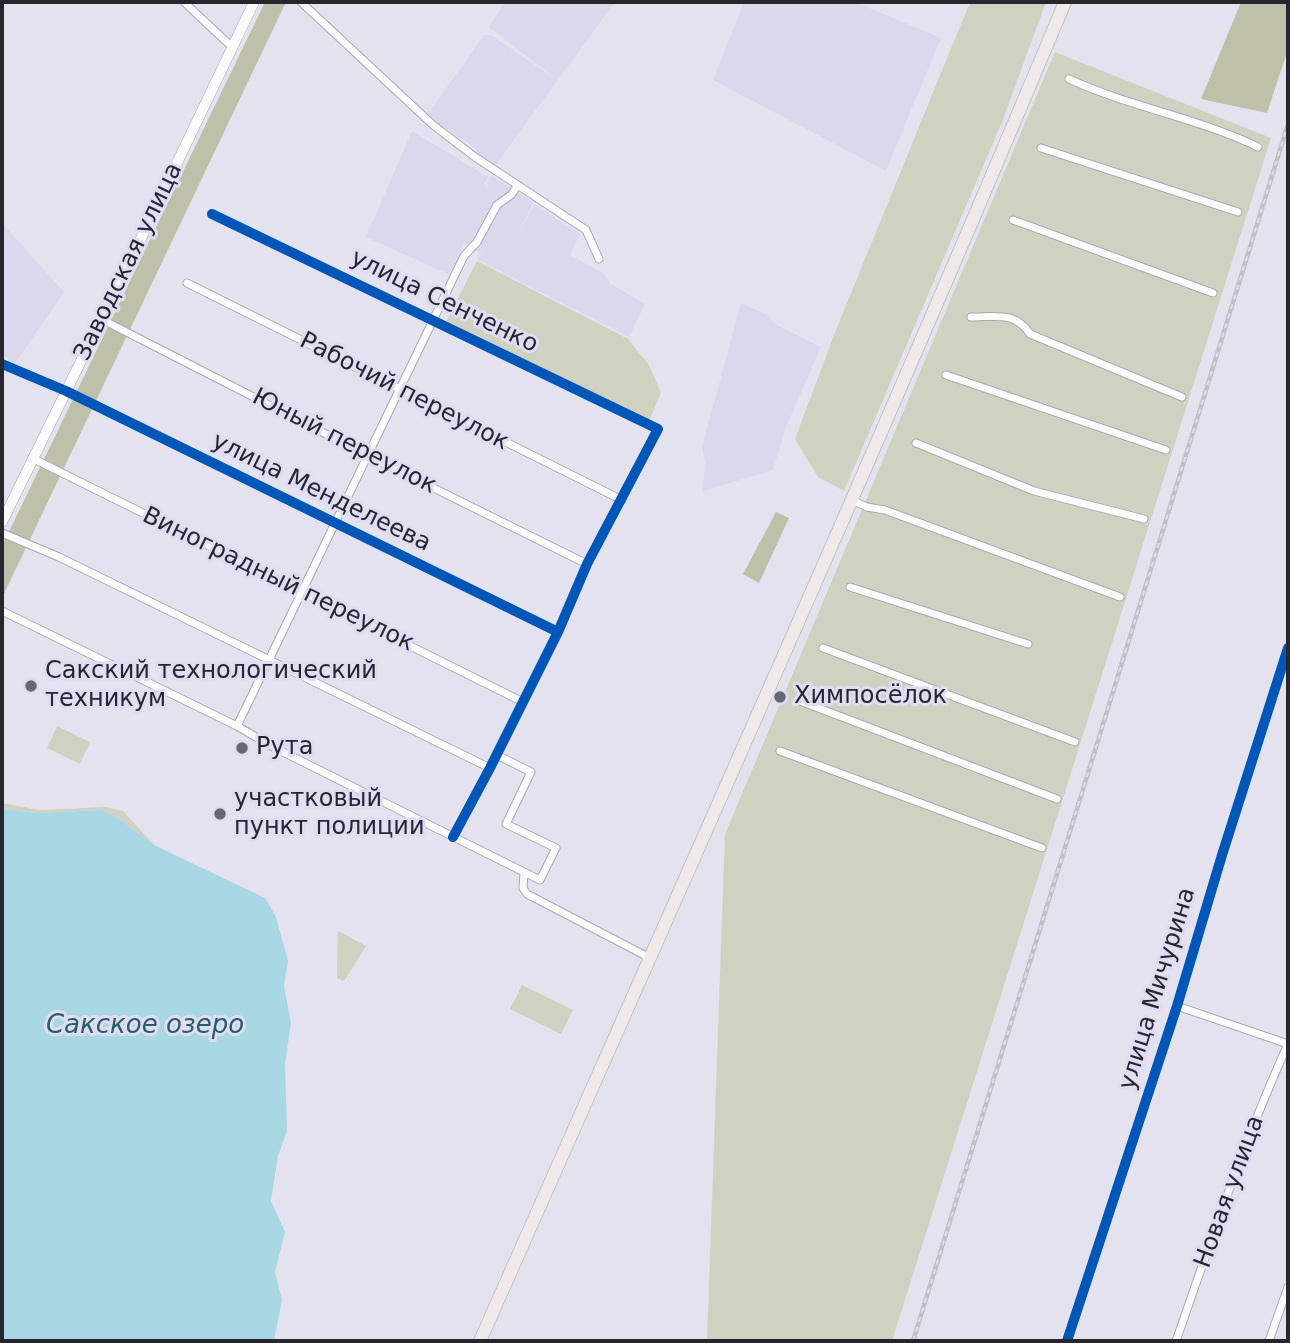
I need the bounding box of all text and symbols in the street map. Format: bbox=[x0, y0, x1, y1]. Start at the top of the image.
street label: Заводская улица bbox=[69, 159, 189, 365]
street label: улица Сенченко bbox=[346, 244, 542, 360]
street label: Рабочий переулок bbox=[295, 327, 513, 457]
street label: Юный переулок bbox=[247, 383, 441, 501]
street label: улица Менделеева bbox=[207, 427, 435, 559]
street label: Виноградный переулок bbox=[137, 502, 419, 658]
place label: Сакский технологический техникум bbox=[45, 658, 377, 714]
marker: Сакский технологический техникум bbox=[23, 678, 39, 694]
place label: Химпосёлок bbox=[794, 683, 947, 711]
marker: Химпосёлок bbox=[772, 689, 788, 705]
place label: Рута bbox=[256, 734, 313, 762]
marker: Рута bbox=[234, 740, 250, 756]
place label: участковый пункт полиции bbox=[234, 786, 425, 842]
marker: участковый пункт полиции bbox=[212, 806, 228, 822]
street label: улица Мичурина bbox=[1114, 885, 1202, 1093]
water label: Сакское озеро bbox=[46, 1010, 244, 1042]
street label: Новая улица bbox=[1189, 1112, 1271, 1272]

